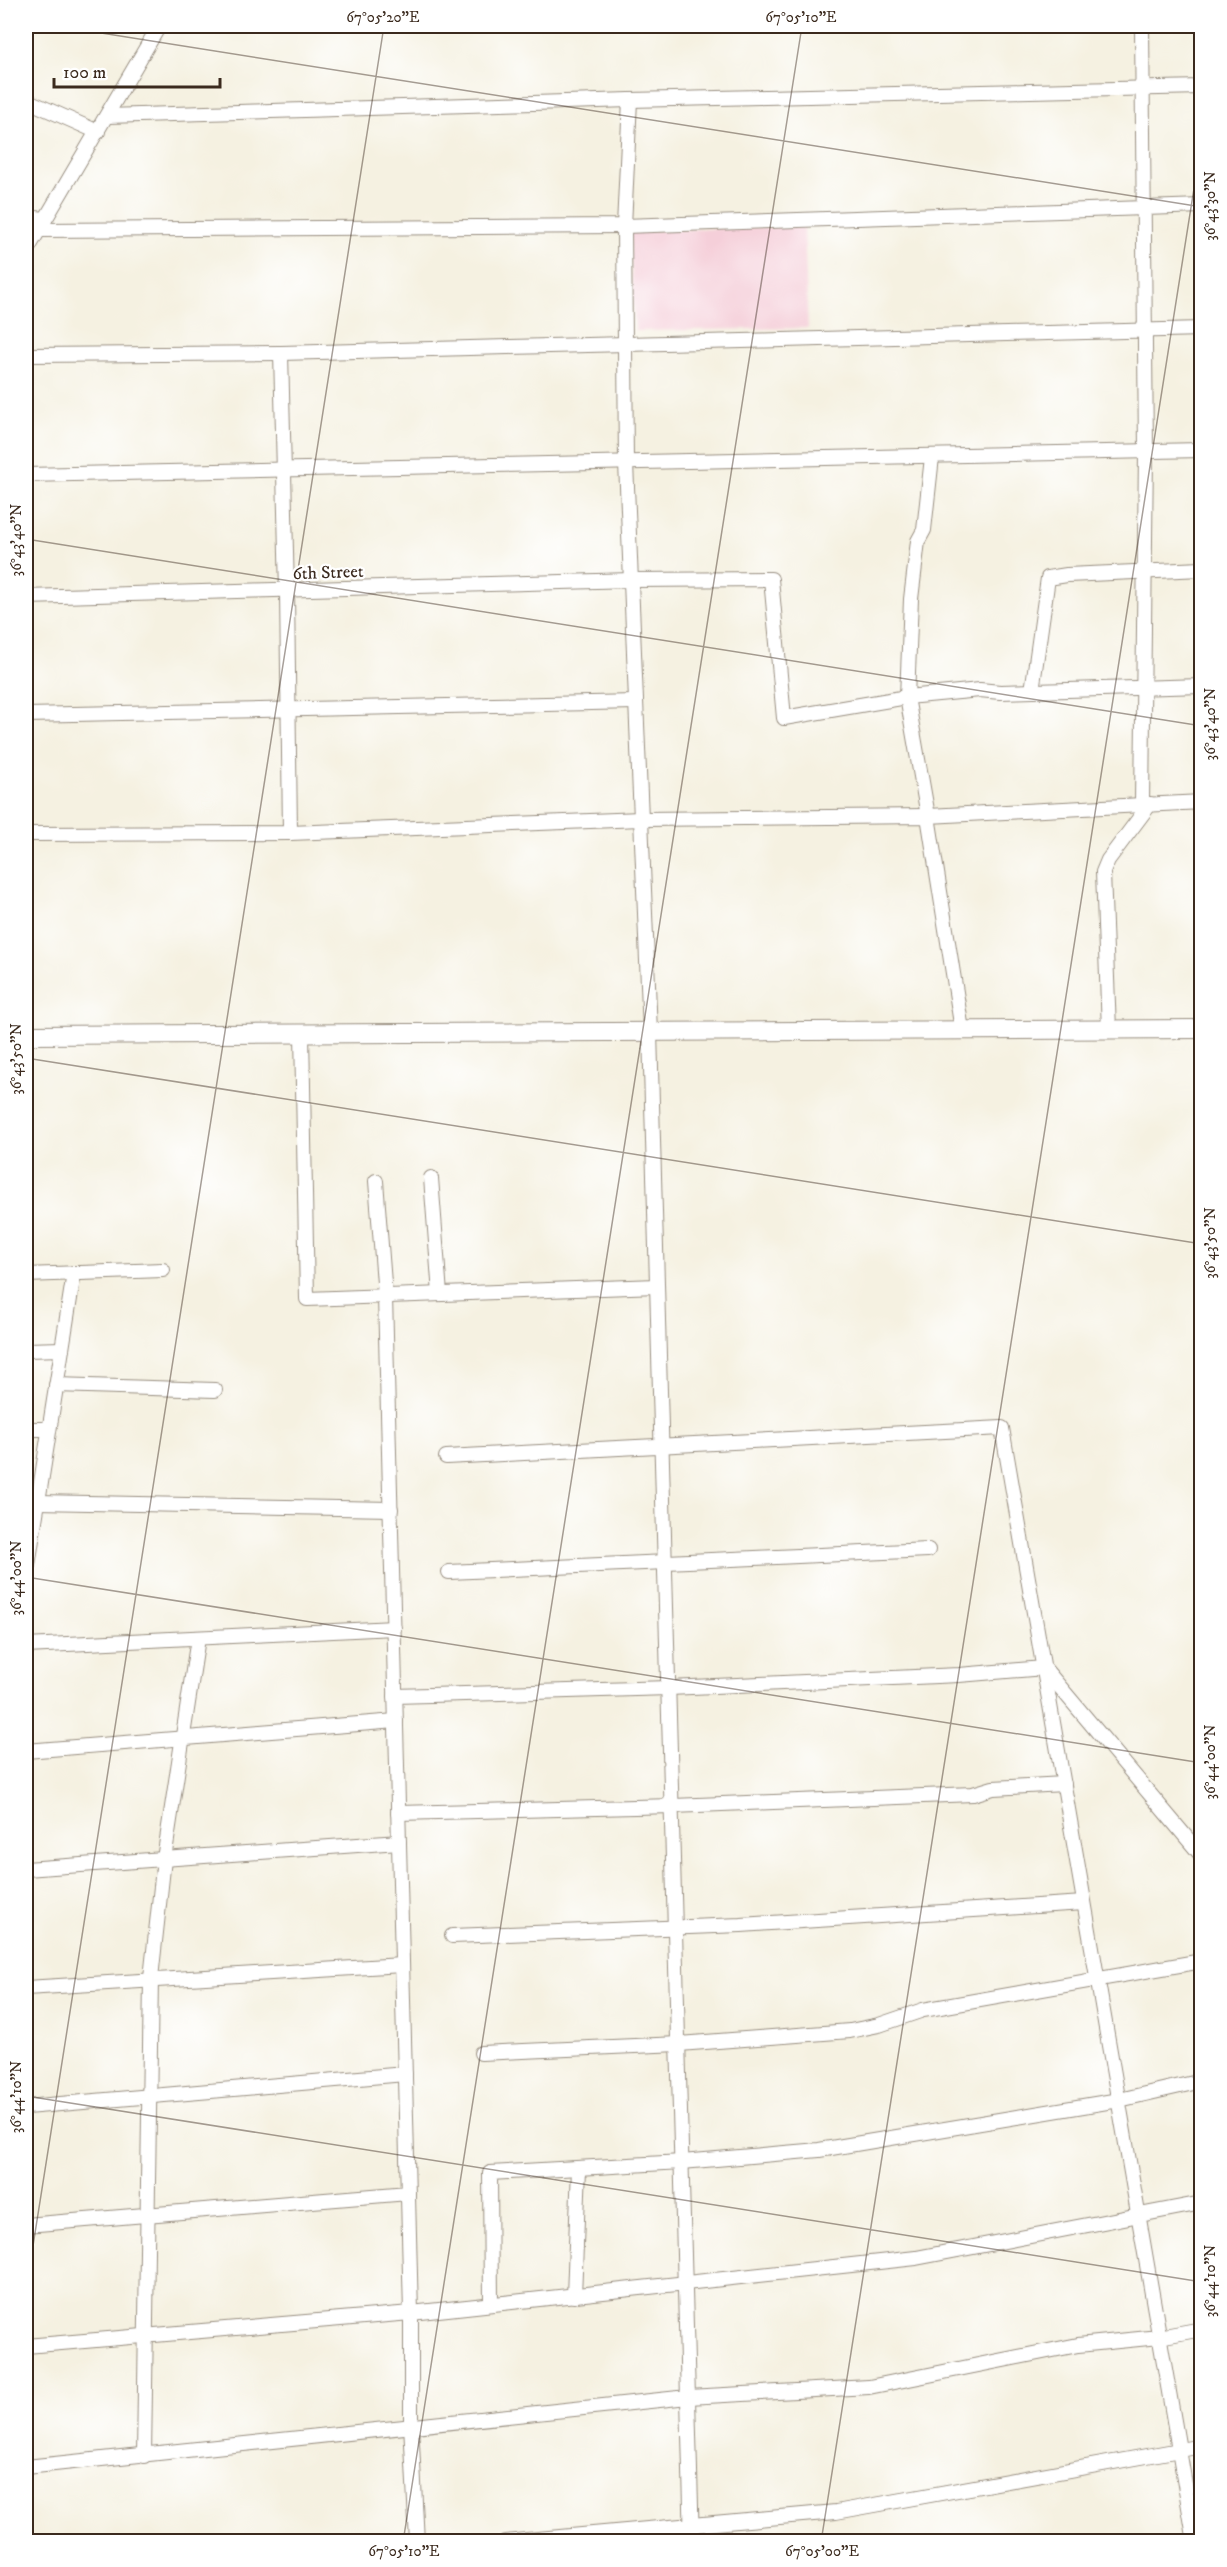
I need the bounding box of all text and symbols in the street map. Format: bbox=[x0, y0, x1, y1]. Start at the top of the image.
text: 67°05'20"E bbox=[346, 8, 420, 27]
text: 67°05'10"E bbox=[765, 8, 837, 27]
scale bar bbox=[54, 51, 220, 89]
text: 100 m bbox=[63, 62, 106, 84]
text: 36°43'30"N bbox=[1201, 171, 1220, 241]
text: 36°43'40"N bbox=[7, 504, 26, 576]
street label: 6th Street bbox=[292, 561, 364, 585]
text: 36°43'40"N bbox=[1201, 688, 1220, 760]
text: 36°43'50"N bbox=[7, 1023, 26, 1095]
text: 36°43'50"N bbox=[1201, 1207, 1220, 1279]
text: 36°44'00"N bbox=[7, 1540, 26, 1616]
text: 36°44'00"N bbox=[1201, 1724, 1220, 1800]
text: 36°44'10"N bbox=[7, 2061, 26, 2133]
text: 36°44'10"N bbox=[1201, 2245, 1220, 2317]
text: 67°05'10"E bbox=[368, 2542, 440, 2561]
text: 67°05'00"E bbox=[785, 2542, 859, 2561]

